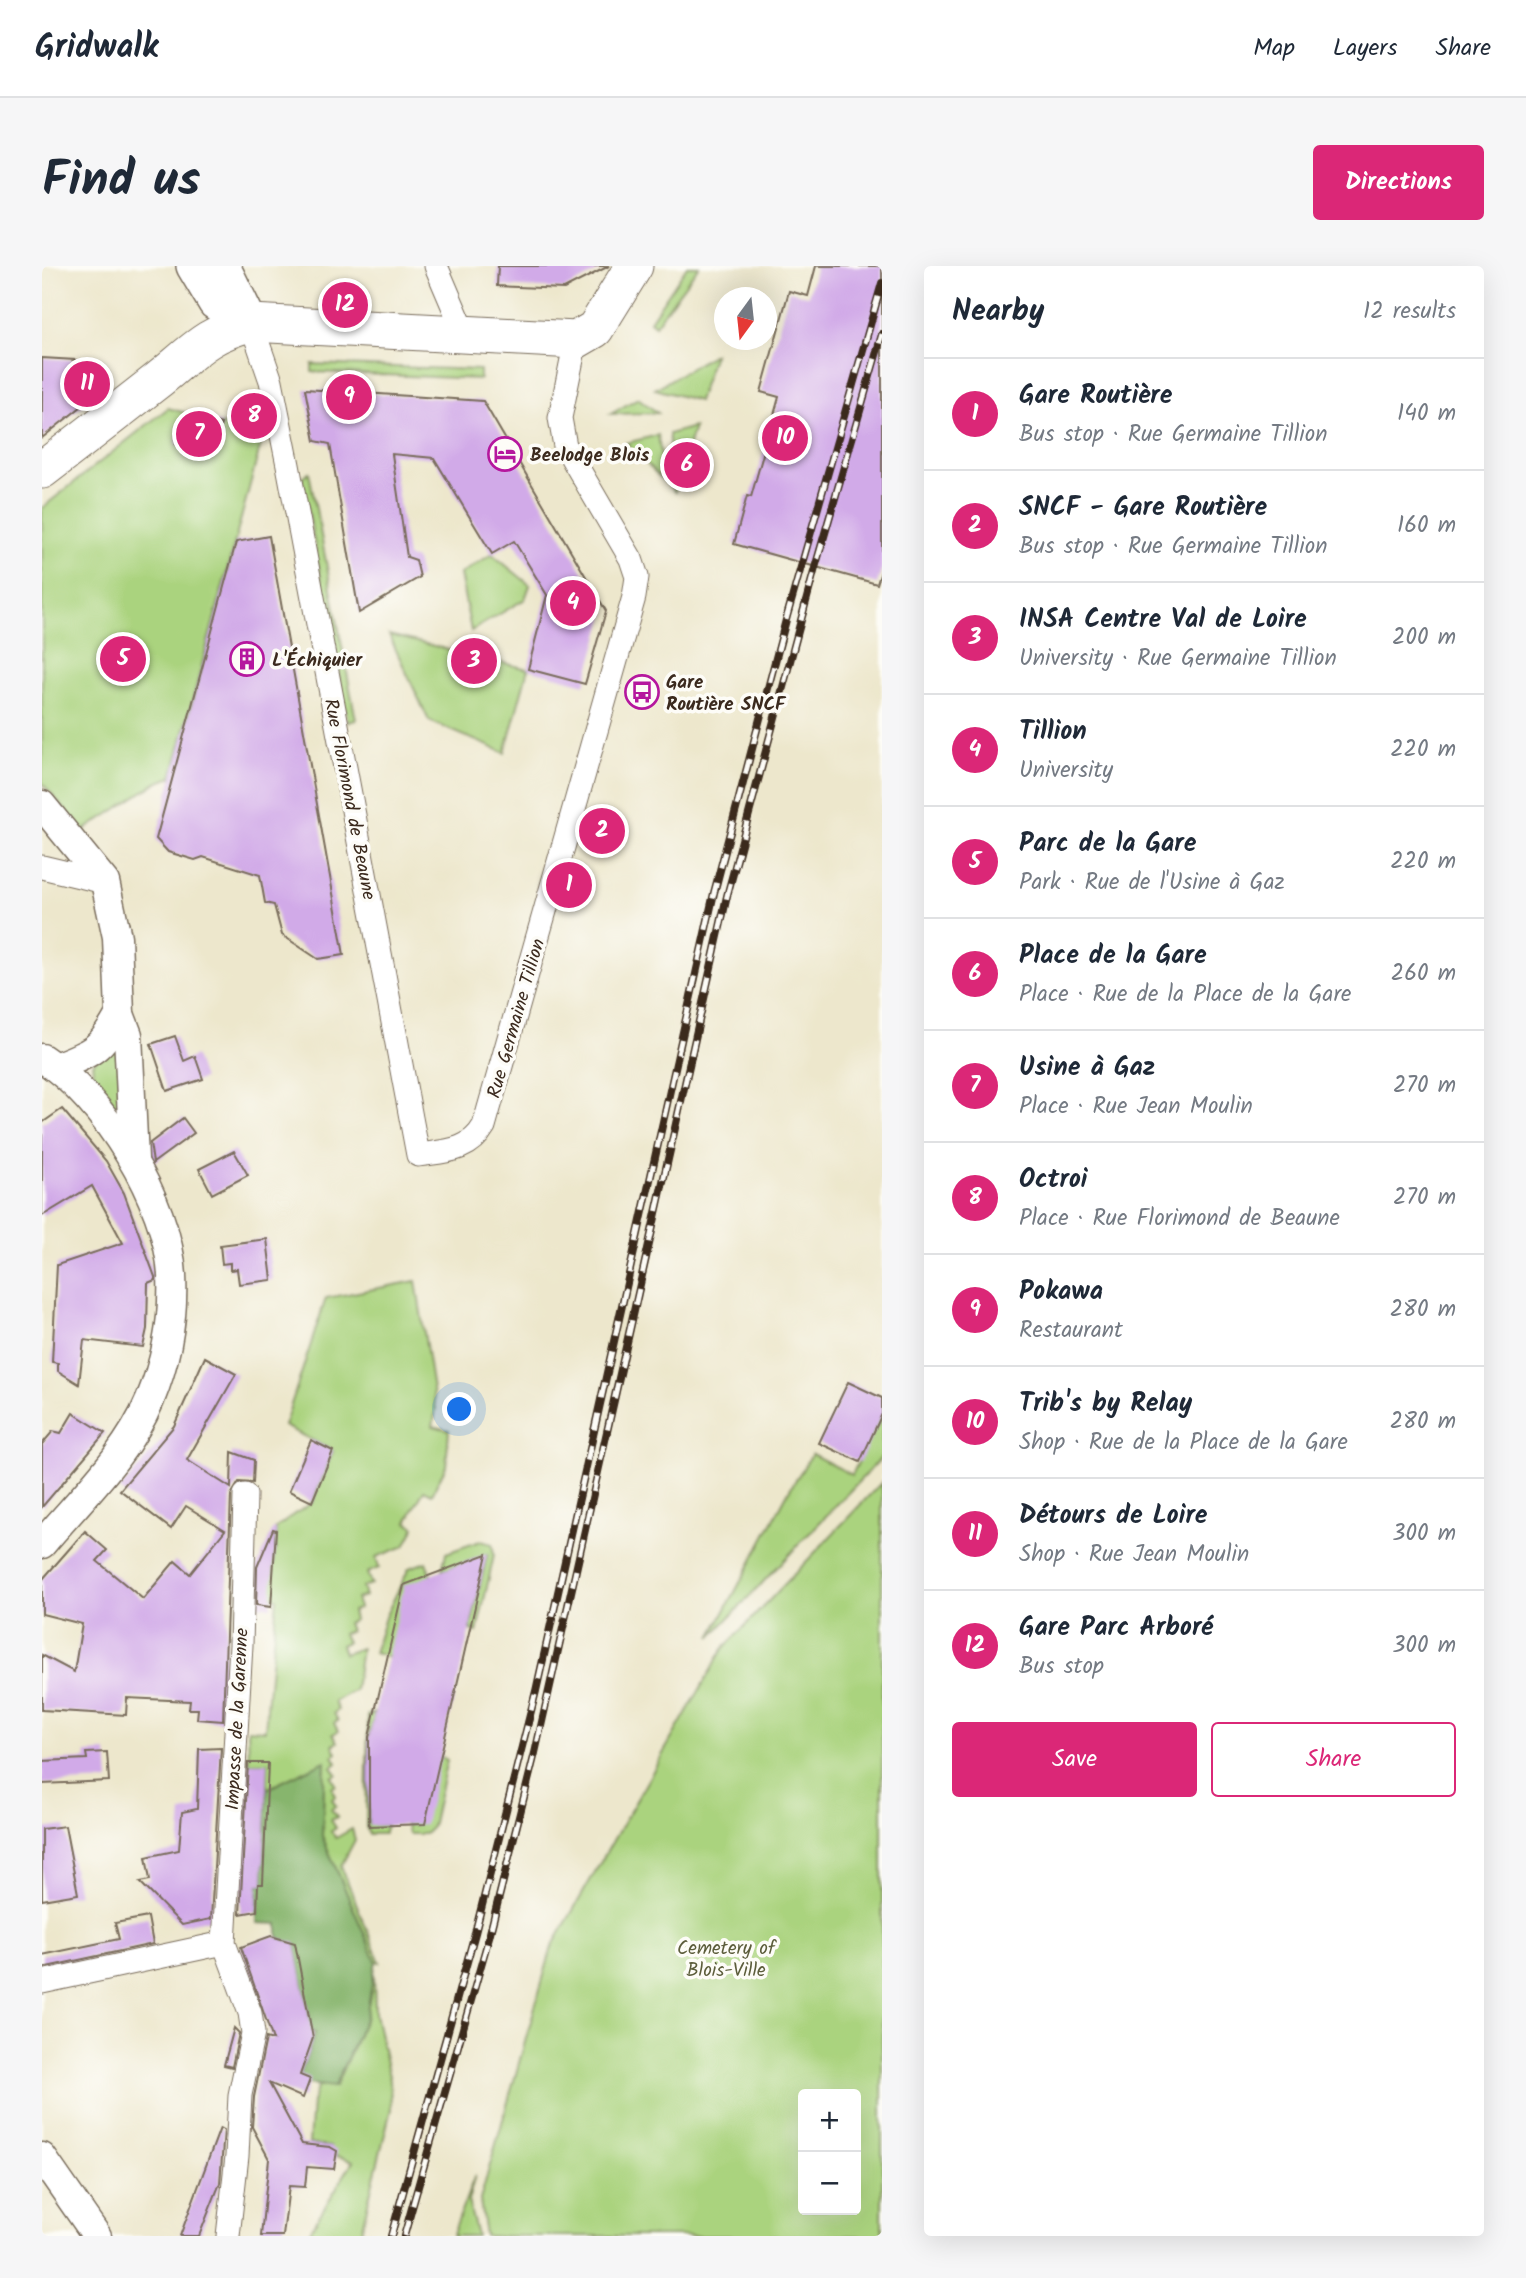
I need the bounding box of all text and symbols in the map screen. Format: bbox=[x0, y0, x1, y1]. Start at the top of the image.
text: Gridwalk bbox=[35, 22, 158, 75]
text: Map bbox=[1253, 29, 1295, 68]
text: Layers bbox=[1333, 29, 1397, 68]
text: Share bbox=[1435, 29, 1491, 68]
text: Find us bbox=[42, 143, 200, 221]
button: Directions bbox=[1313, 145, 1484, 220]
pin: 12 bbox=[322, 279, 368, 331]
north arrow bbox=[714, 287, 777, 350]
text: Nearby bbox=[952, 288, 1044, 336]
text: 12 results bbox=[1363, 294, 1456, 330]
pin: 11 bbox=[64, 358, 110, 410]
pin: 9 bbox=[326, 371, 372, 423]
text: Gare Routière bbox=[1019, 375, 1172, 417]
pin: 8 bbox=[231, 390, 277, 442]
text: 1 bbox=[972, 396, 978, 432]
text: 140 m bbox=[1397, 396, 1456, 432]
pin: 7 bbox=[176, 408, 222, 460]
pin: 10 bbox=[762, 412, 808, 464]
text: Bus stop · Rue Germaine Tillion bbox=[1019, 417, 1327, 453]
hotel icon: Beelodge Blois bbox=[486, 435, 524, 473]
pin: 6 bbox=[664, 439, 710, 491]
place label: Beelodge Blois bbox=[530, 441, 650, 471]
text: SNCF - Gare Routière bbox=[1019, 487, 1267, 529]
text: 2 bbox=[968, 508, 982, 544]
text: 160 m bbox=[1397, 508, 1456, 544]
text: Bus stop · Rue Germaine Tillion bbox=[1019, 529, 1327, 565]
pin: 4 bbox=[550, 577, 596, 629]
text: INSA Centre Val de Loire bbox=[1019, 599, 1307, 641]
text: 3 bbox=[969, 620, 981, 656]
text: 200 m bbox=[1392, 620, 1456, 656]
pin: 5 bbox=[100, 633, 146, 685]
pin: 3 bbox=[451, 635, 497, 687]
building icon: L'Échiquier bbox=[228, 640, 266, 678]
text: University · Rue Germaine Tillion bbox=[1019, 641, 1337, 677]
place label: L'Échiquier bbox=[272, 646, 363, 676]
place label: Gare Routière SNCF bbox=[666, 668, 787, 720]
bus stop icon: Gare Routière SNCF bbox=[623, 673, 661, 711]
street label: Rue Florimond de Beaune bbox=[315, 696, 383, 903]
text: Tillion bbox=[1019, 711, 1087, 753]
text: 4 bbox=[969, 732, 981, 768]
text: 220 m bbox=[1390, 732, 1456, 768]
text: University bbox=[1019, 753, 1113, 789]
pin: 2 bbox=[579, 805, 625, 857]
text: Parc de la Gare bbox=[1019, 823, 1196, 865]
text: 5 bbox=[969, 844, 981, 880]
text: 220 m bbox=[1390, 844, 1456, 880]
pin: 1 bbox=[546, 859, 592, 911]
text: Park · Rue de l'Usine à Gaz bbox=[1019, 865, 1285, 901]
street label: Rue Germaine Tillion bbox=[480, 935, 554, 1102]
text: Place de la Gare bbox=[1019, 935, 1207, 977]
text: 6 bbox=[969, 956, 981, 992]
text: 260 m bbox=[1391, 956, 1456, 992]
text: Place · Rue de la Place de la Gare bbox=[1019, 977, 1351, 1013]
text: Usine à Gaz bbox=[1019, 1047, 1155, 1089]
text: 7 bbox=[970, 1068, 980, 1104]
text: 270 m bbox=[1393, 1068, 1456, 1104]
text: Place · Rue Jean Moulin bbox=[1019, 1089, 1253, 1125]
text: Octroi bbox=[1019, 1159, 1088, 1201]
text: 8 bbox=[968, 1180, 982, 1216]
text: 270 m bbox=[1393, 1180, 1456, 1216]
text: Place · Rue Florimond de Beaune bbox=[1019, 1201, 1340, 1237]
text: Pokawa bbox=[1019, 1271, 1103, 1313]
text: 9 bbox=[969, 1292, 981, 1328]
text: 280 m bbox=[1390, 1292, 1456, 1328]
text: Restaurant bbox=[1019, 1313, 1123, 1349]
text: Trib's by Relay bbox=[1019, 1383, 1192, 1425]
your location bbox=[442, 1392, 476, 1426]
text: 10 bbox=[966, 1404, 984, 1440]
text: 280 m bbox=[1390, 1404, 1456, 1440]
text: Shop · Rue de la Place de la Gare bbox=[1019, 1425, 1348, 1461]
text: Détours de Loire bbox=[1019, 1495, 1208, 1537]
text: 11 bbox=[968, 1516, 982, 1552]
text: 300 m bbox=[1392, 1516, 1456, 1552]
text: Shop · Rue Jean Moulin bbox=[1019, 1537, 1249, 1573]
text: Gare Parc Arboré bbox=[1019, 1607, 1213, 1649]
street label: Impasse de la Garenne bbox=[218, 1627, 258, 1811]
text: 12 bbox=[965, 1628, 985, 1664]
text: 300 m bbox=[1392, 1628, 1456, 1664]
text: Bus stop bbox=[1019, 1649, 1104, 1685]
button: Save bbox=[952, 1722, 1197, 1797]
button: Share bbox=[1211, 1722, 1456, 1797]
park label: Cemetery of Blois-Ville bbox=[677, 1934, 777, 1986]
map controls bbox=[798, 2089, 861, 2215]
button: + bbox=[798, 2089, 861, 2152]
button: − bbox=[798, 2152, 861, 2215]

